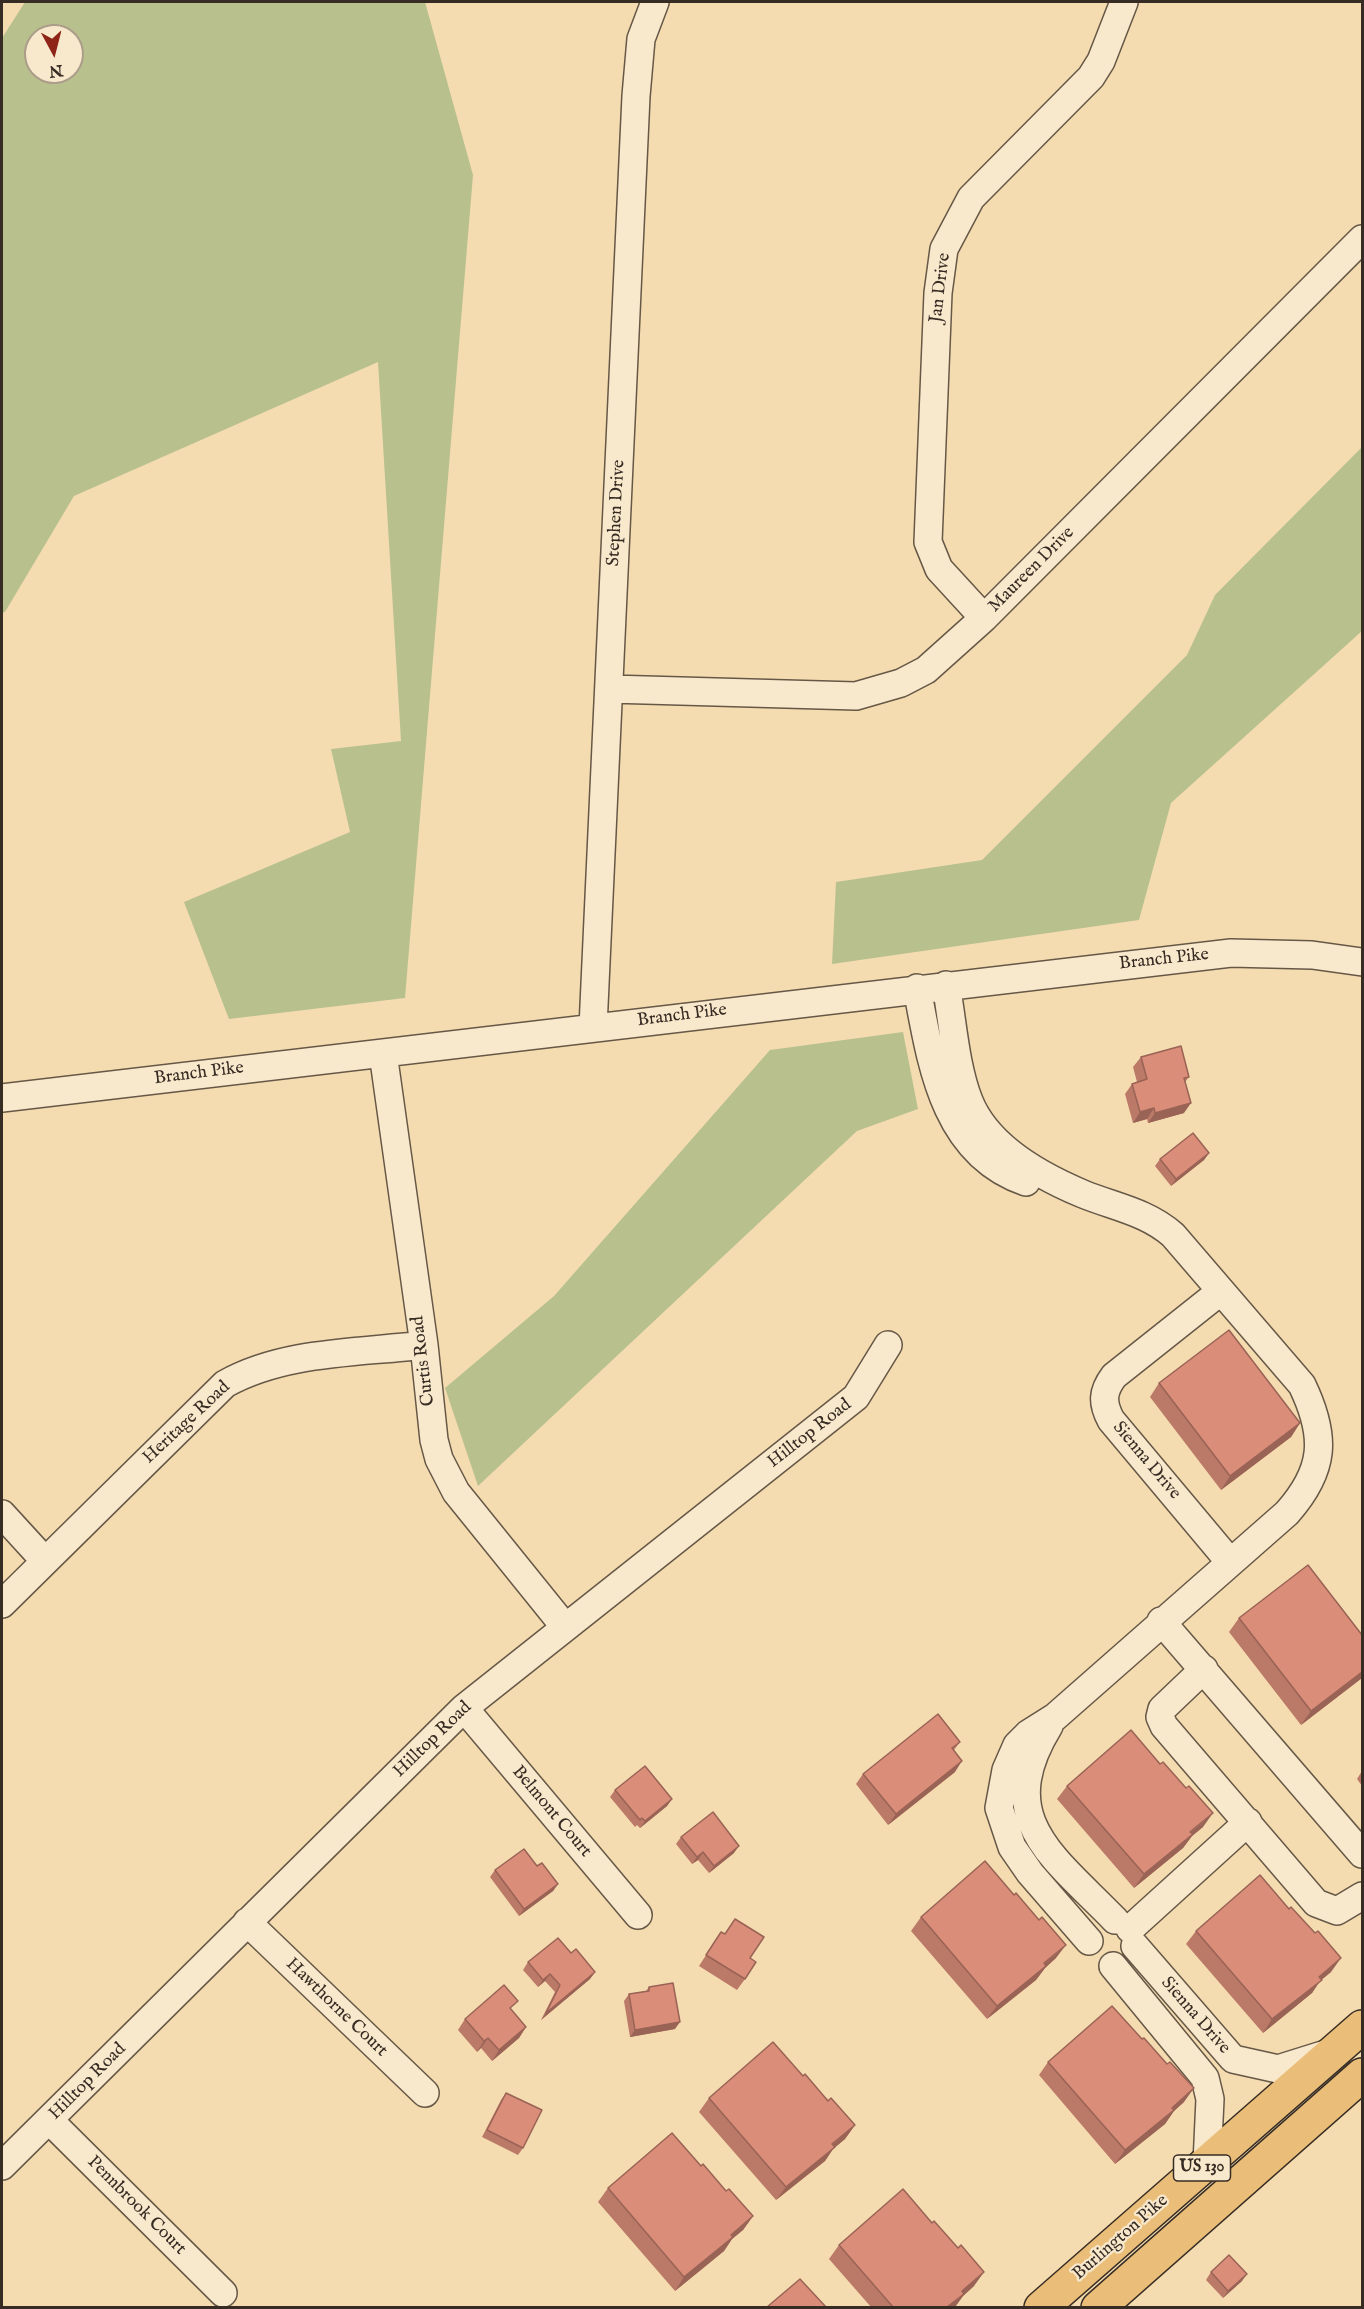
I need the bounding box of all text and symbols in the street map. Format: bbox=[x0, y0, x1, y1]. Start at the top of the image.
north arrow bbox=[24, 24, 84, 84]
text: N bbox=[48, 59, 64, 81]
street label: Jan Drive bbox=[926, 252, 956, 324]
street label: Stephen Drive bbox=[603, 459, 631, 567]
street label: Maureen Drive bbox=[985, 523, 1079, 617]
street label: Branch Pike bbox=[1118, 945, 1210, 975]
street label: Branch Pike bbox=[636, 1000, 728, 1032]
street label: Branch Pike bbox=[153, 1058, 245, 1090]
street label: Curtis Road bbox=[408, 1315, 440, 1407]
street label: Heritage Road bbox=[139, 1377, 235, 1469]
street label: Hilltop Road bbox=[764, 1395, 856, 1473]
street label: Sienna Drive bbox=[1107, 1418, 1185, 1504]
street label: Hilltop Road bbox=[389, 1697, 477, 1783]
street label: Belmont Court bbox=[506, 1762, 596, 1862]
street label: Hawthorne Court bbox=[281, 1954, 391, 2062]
street label: Sienna Drive bbox=[1156, 1973, 1234, 2059]
street label: Hilltop Road bbox=[45, 2039, 131, 2125]
street label: Pennbrook Court bbox=[82, 2152, 190, 2260]
road number: US 130 bbox=[1174, 2155, 1230, 2181]
street label: Burlington Pike bbox=[1069, 2191, 1173, 2285]

